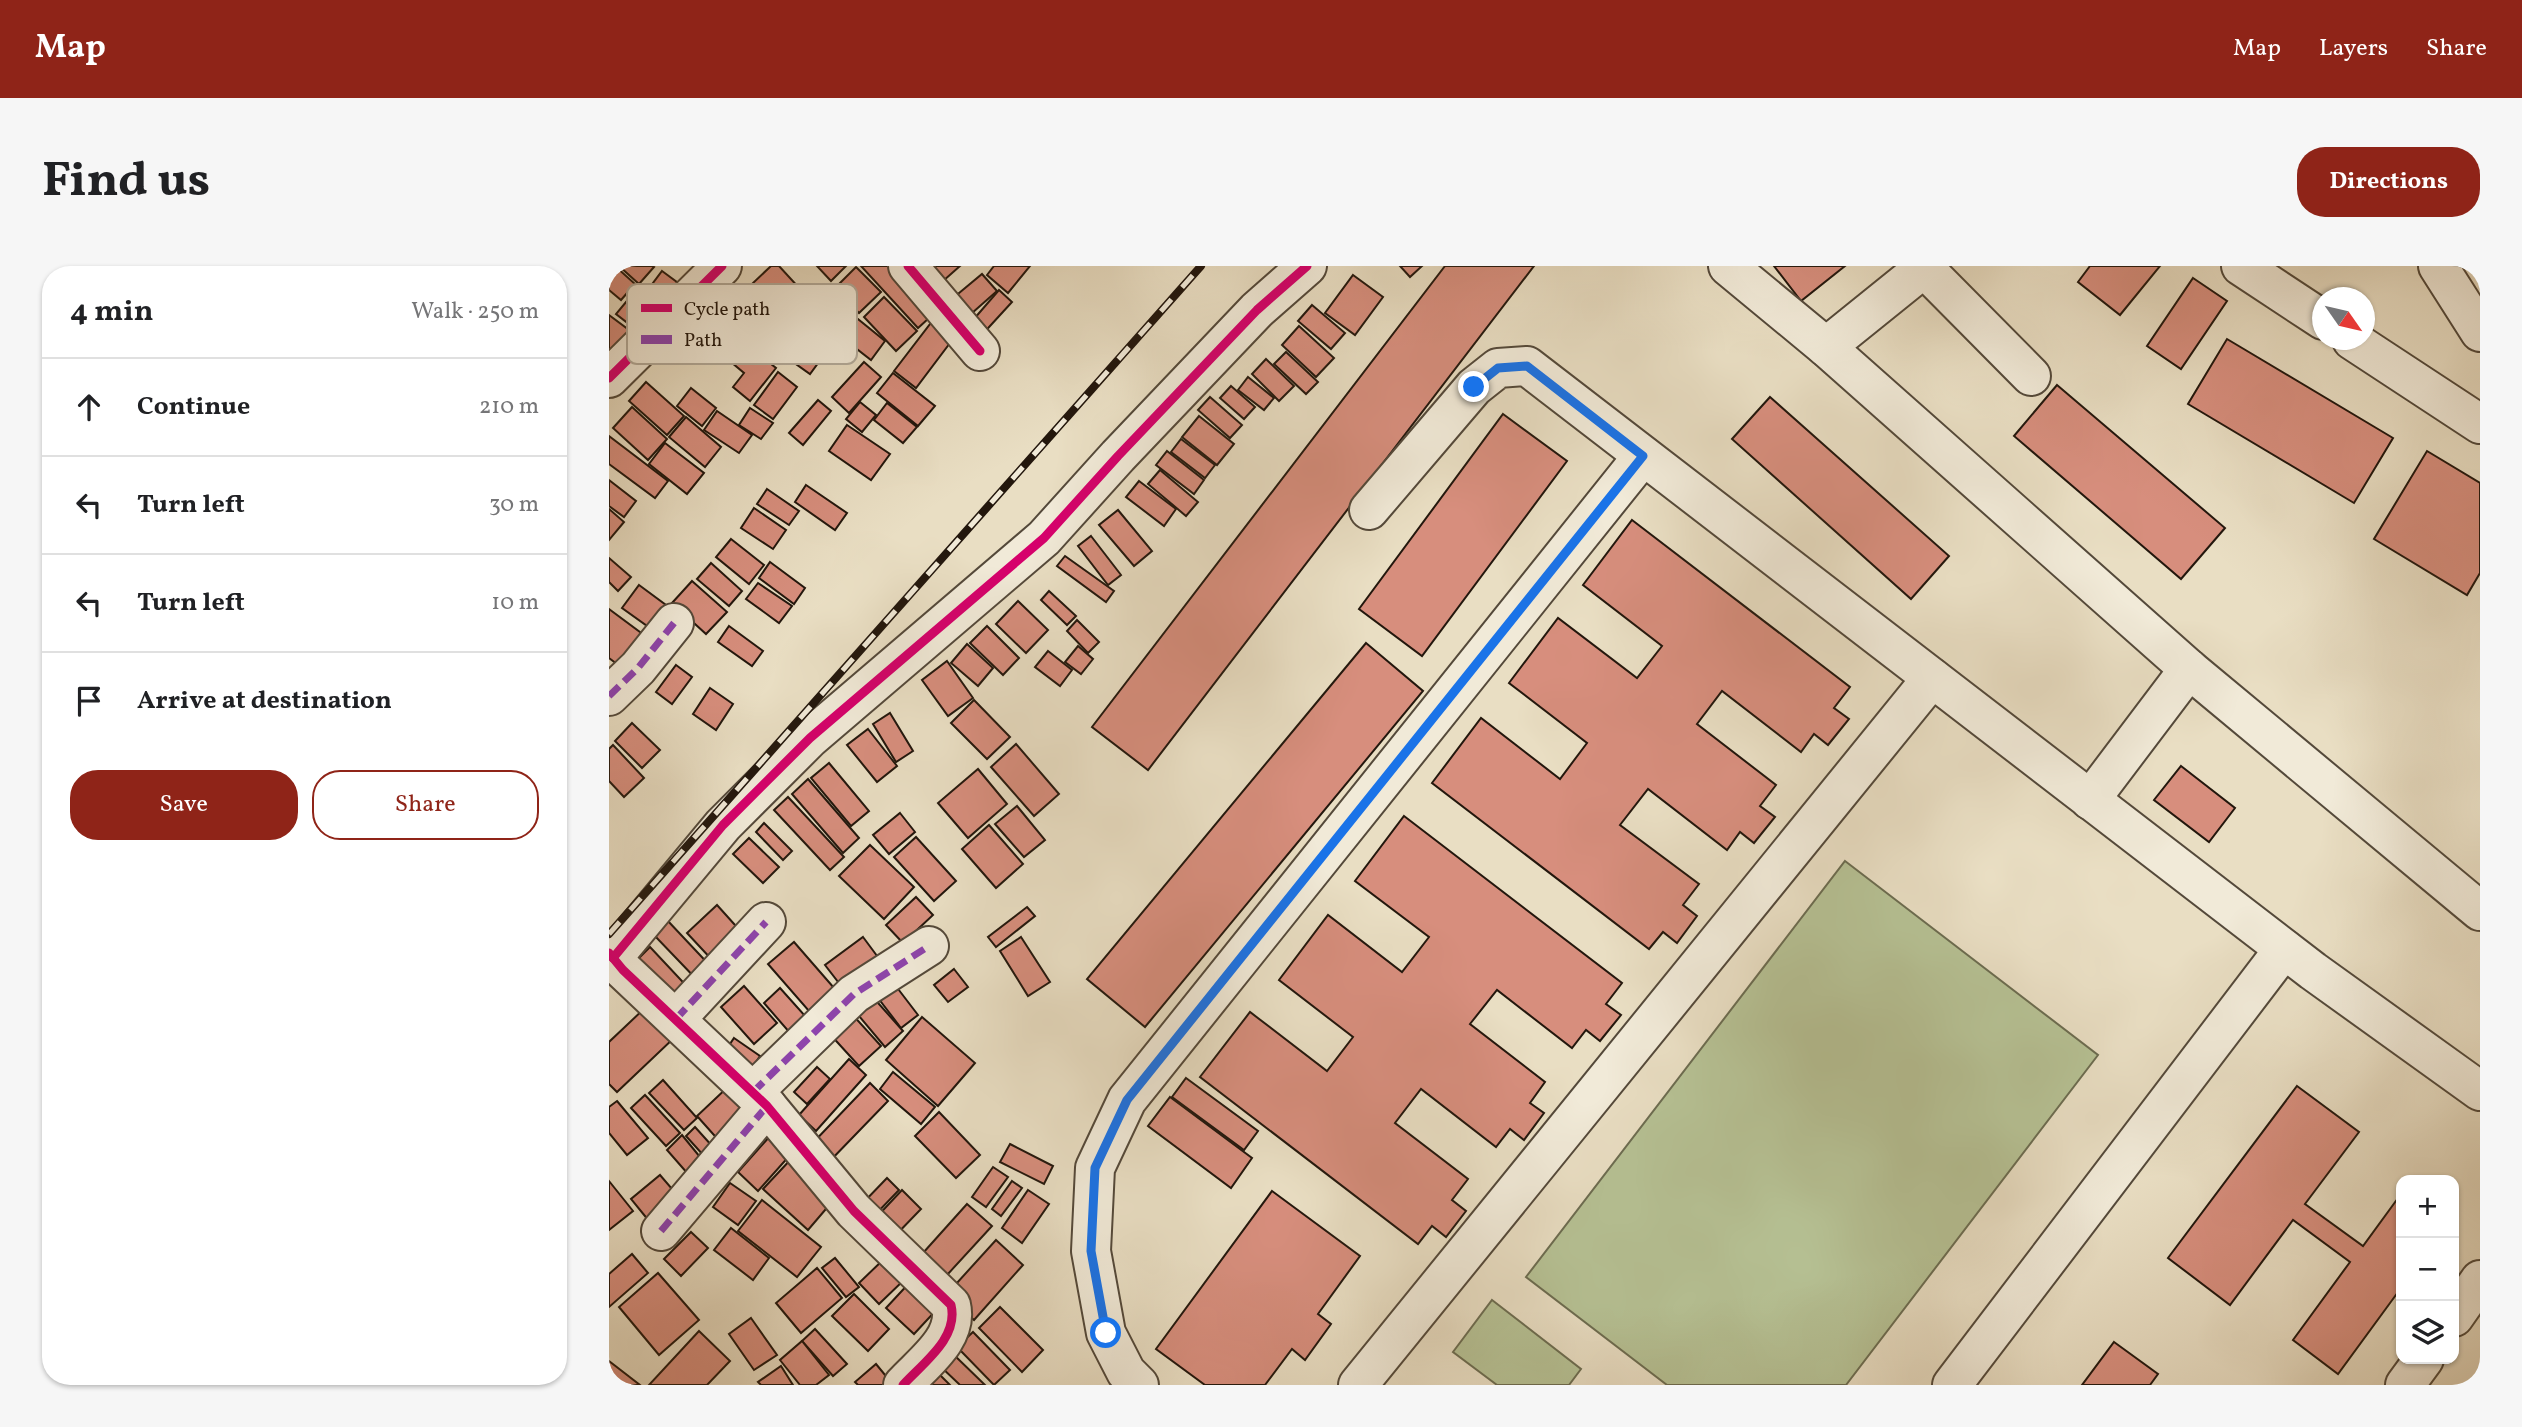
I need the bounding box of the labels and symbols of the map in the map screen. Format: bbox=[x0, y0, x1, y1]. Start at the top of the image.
legend bbox=[627, 284, 857, 364]
north arrow bbox=[2312, 287, 2375, 350]
text: Cycle path bbox=[684, 297, 770, 323]
text: Path bbox=[684, 328, 722, 354]
route end bbox=[1458, 371, 1489, 402]
route start bbox=[1090, 1317, 1121, 1348]

